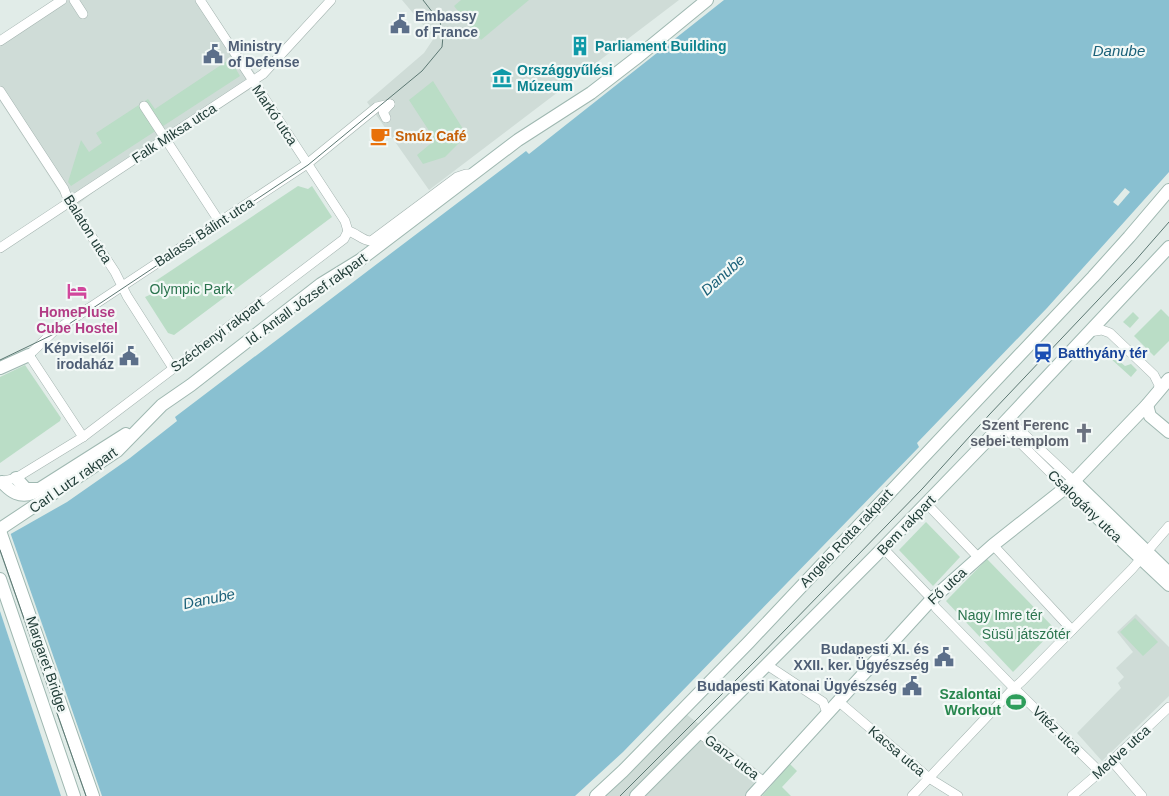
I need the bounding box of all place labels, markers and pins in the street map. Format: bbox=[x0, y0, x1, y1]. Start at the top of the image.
place label: Embassy of France bbox=[415, 8, 478, 40]
public building icon: Embassy of France bbox=[389, 13, 411, 35]
building icon: Parliament Building bbox=[569, 35, 591, 57]
place label: Ministry of Defense bbox=[228, 38, 300, 70]
place label: Parliament Building bbox=[595, 38, 726, 54]
public building icon: Ministry of Defense bbox=[202, 43, 224, 65]
place label: Országgyűlési Múzeum bbox=[517, 62, 613, 94]
museum icon: Országgyűlési Múzeum bbox=[491, 67, 513, 89]
cafe icon: Smúz Café bbox=[369, 125, 391, 147]
place label: Smúz Café bbox=[395, 128, 467, 144]
hotel icon: HomePluse Cube Hostel bbox=[66, 280, 88, 302]
place label: HomePluse Cube Hostel bbox=[36, 304, 118, 336]
place label: Képviselői irodaház bbox=[44, 340, 114, 372]
station icon: Batthyány tér bbox=[1032, 342, 1054, 364]
public building icon: Képviselői irodaház bbox=[118, 345, 140, 367]
place label: Batthyány tér bbox=[1058, 345, 1148, 361]
place label: Szent Ferenc sebei-templom bbox=[970, 417, 1069, 449]
church icon: Szent Ferenc sebei-templom bbox=[1073, 422, 1095, 444]
place label: Budapesti XI. és XXII. ker. Ügyészség bbox=[794, 641, 929, 673]
public building icon: Budapesti XI. és XXII. ker. Ügyészség bbox=[933, 646, 955, 668]
public building icon: Budapesti Katonai Ügyészség bbox=[901, 675, 923, 697]
place label: Budapesti Katonai Ügyészség bbox=[697, 678, 897, 694]
place label: Szalontai Workout bbox=[940, 686, 1001, 718]
sports icon: Szalontai Workout bbox=[1005, 691, 1027, 713]

